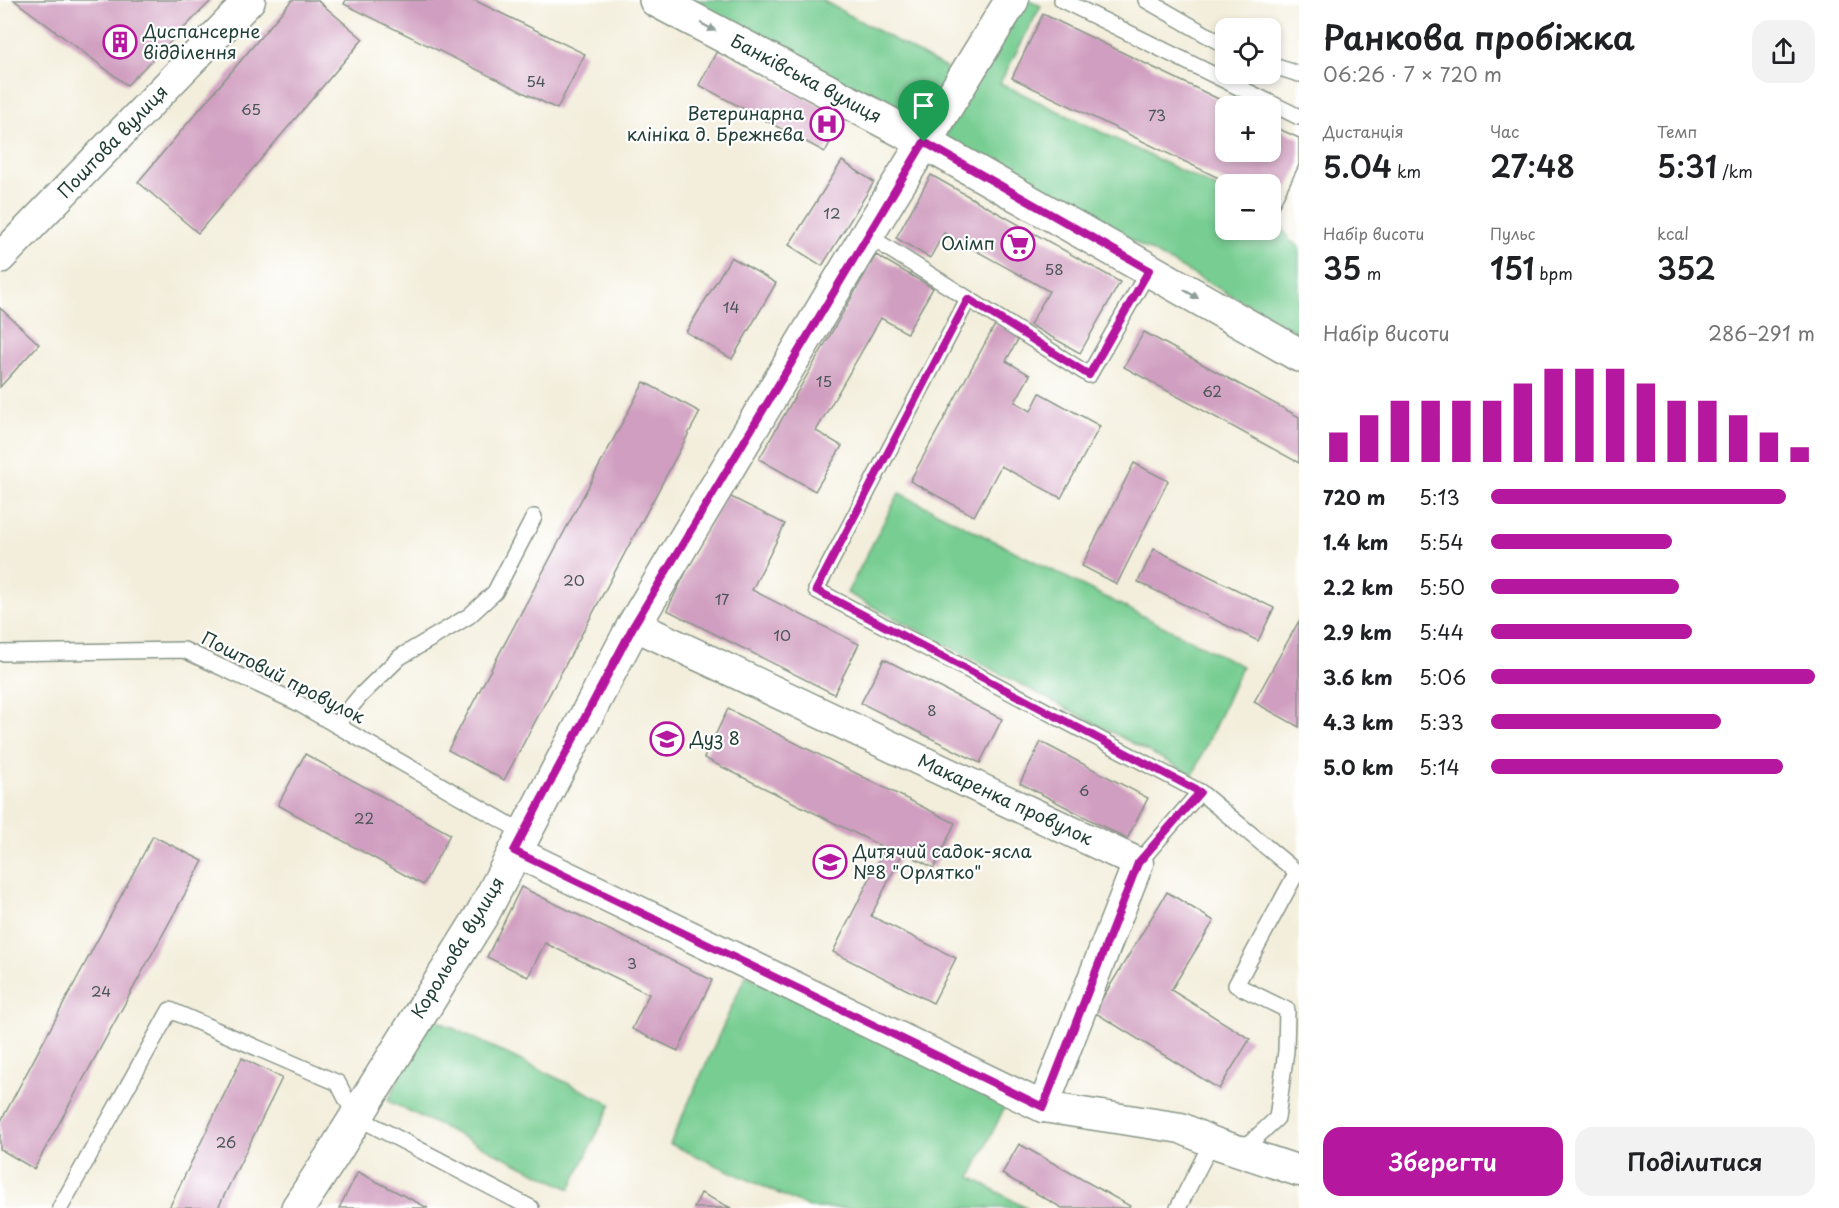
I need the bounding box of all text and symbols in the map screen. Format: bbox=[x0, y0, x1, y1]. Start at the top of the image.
text: Ранкова пробіжка bbox=[1323, 11, 1635, 61]
place label: Диспансерне відділення bbox=[142, 17, 260, 65]
map controls bbox=[1215, 18, 1281, 240]
button: locate bbox=[1215, 18, 1281, 84]
button: share bbox=[1752, 20, 1815, 83]
one-way arrow bbox=[699, 22, 717, 32]
building icon: Диспансерне відділення bbox=[102, 24, 138, 60]
street label: Банківська вулиця bbox=[727, 26, 887, 129]
text: 06:26 · 7 × 720 m bbox=[1323, 59, 1502, 89]
house number: 54 bbox=[526, 69, 546, 92]
street label: Поштова вулиця bbox=[51, 78, 173, 204]
pin bbox=[898, 80, 949, 142]
icon: arrive bbox=[907, 89, 940, 122]
button: + bbox=[1215, 96, 1281, 162]
house number: 65 bbox=[241, 97, 261, 120]
place label: Ветеринарна клініка д. Брежнєва bbox=[627, 99, 805, 147]
house number: 73 bbox=[1148, 103, 1166, 126]
hospital icon: Ветеринарна клініка д. Брежнєва bbox=[809, 106, 845, 142]
text: Дистанція bbox=[1323, 119, 1404, 143]
text: Час bbox=[1490, 119, 1519, 143]
text: Темп bbox=[1657, 119, 1697, 143]
text: 5.04 bbox=[1323, 143, 1392, 188]
text: 27:48 bbox=[1490, 143, 1575, 188]
text: 5:31 bbox=[1657, 143, 1717, 188]
text: km bbox=[1392, 159, 1421, 183]
text: /km bbox=[1717, 159, 1753, 183]
button: − bbox=[1215, 174, 1281, 240]
house number: 12 bbox=[823, 201, 841, 224]
text: Набір висоти bbox=[1323, 221, 1424, 245]
text: Пульс bbox=[1490, 221, 1535, 245]
text: kcal bbox=[1657, 221, 1689, 245]
supermarket icon: Олімп bbox=[1000, 226, 1036, 262]
place label: Олімп bbox=[941, 229, 995, 256]
text: 35 bbox=[1323, 245, 1362, 290]
text: 151 bbox=[1490, 245, 1534, 290]
text: 352 bbox=[1657, 245, 1716, 290]
house number: 58 bbox=[1044, 257, 1064, 280]
text: m bbox=[1362, 261, 1381, 285]
text: bpm bbox=[1534, 261, 1573, 285]
one-way arrow bbox=[1183, 289, 1200, 299]
house number: 14 bbox=[723, 295, 739, 318]
text: Набір висоти bbox=[1323, 318, 1450, 348]
text: 286–291 m bbox=[1708, 318, 1815, 348]
house number: 15 bbox=[816, 369, 832, 392]
house number: 62 bbox=[1202, 379, 1222, 402]
text: 720 m bbox=[1323, 482, 1385, 512]
text: 5:13 bbox=[1419, 482, 1460, 512]
text: 1.4 km bbox=[1323, 527, 1389, 557]
text: 5:54 bbox=[1419, 527, 1464, 557]
house number: 20 bbox=[563, 568, 585, 591]
text: 2.2 km bbox=[1323, 572, 1393, 602]
text: 5:50 bbox=[1419, 572, 1465, 602]
house number: 17 bbox=[715, 587, 729, 610]
text: 2.9 km bbox=[1323, 617, 1392, 647]
text: 5:44 bbox=[1419, 617, 1464, 647]
house number: 10 bbox=[773, 623, 791, 646]
street label: Поштовий провулок bbox=[197, 624, 370, 730]
text: 3.6 km bbox=[1323, 662, 1393, 692]
text: 5:06 bbox=[1419, 662, 1466, 692]
house number: 8 bbox=[927, 698, 937, 721]
text: 4.3 km bbox=[1323, 707, 1394, 737]
text: 5:33 bbox=[1419, 707, 1464, 737]
school or university icon: Дуз 8 bbox=[649, 721, 685, 757]
place label: Дуз 8 bbox=[689, 724, 740, 751]
street label: Макаренка провулок bbox=[914, 746, 1098, 851]
text: 5.0 km bbox=[1323, 752, 1394, 782]
text: 5:14 bbox=[1419, 752, 1460, 782]
house number: 6 bbox=[1079, 778, 1089, 801]
house number: 22 bbox=[354, 806, 374, 829]
place label: Дитячий садок-ясла №8 "Орлятко" bbox=[852, 837, 1032, 885]
school or university icon: Дитячий садок-ясла №8 "Орлятко" bbox=[812, 844, 848, 880]
street label: Корольова вулиця bbox=[404, 871, 510, 1023]
house number: 3 bbox=[627, 951, 637, 974]
house number: 24 bbox=[91, 979, 111, 1002]
button: Зберегти bbox=[1323, 1127, 1563, 1196]
button: Поділитися bbox=[1575, 1127, 1815, 1196]
house number: 26 bbox=[216, 1130, 236, 1153]

